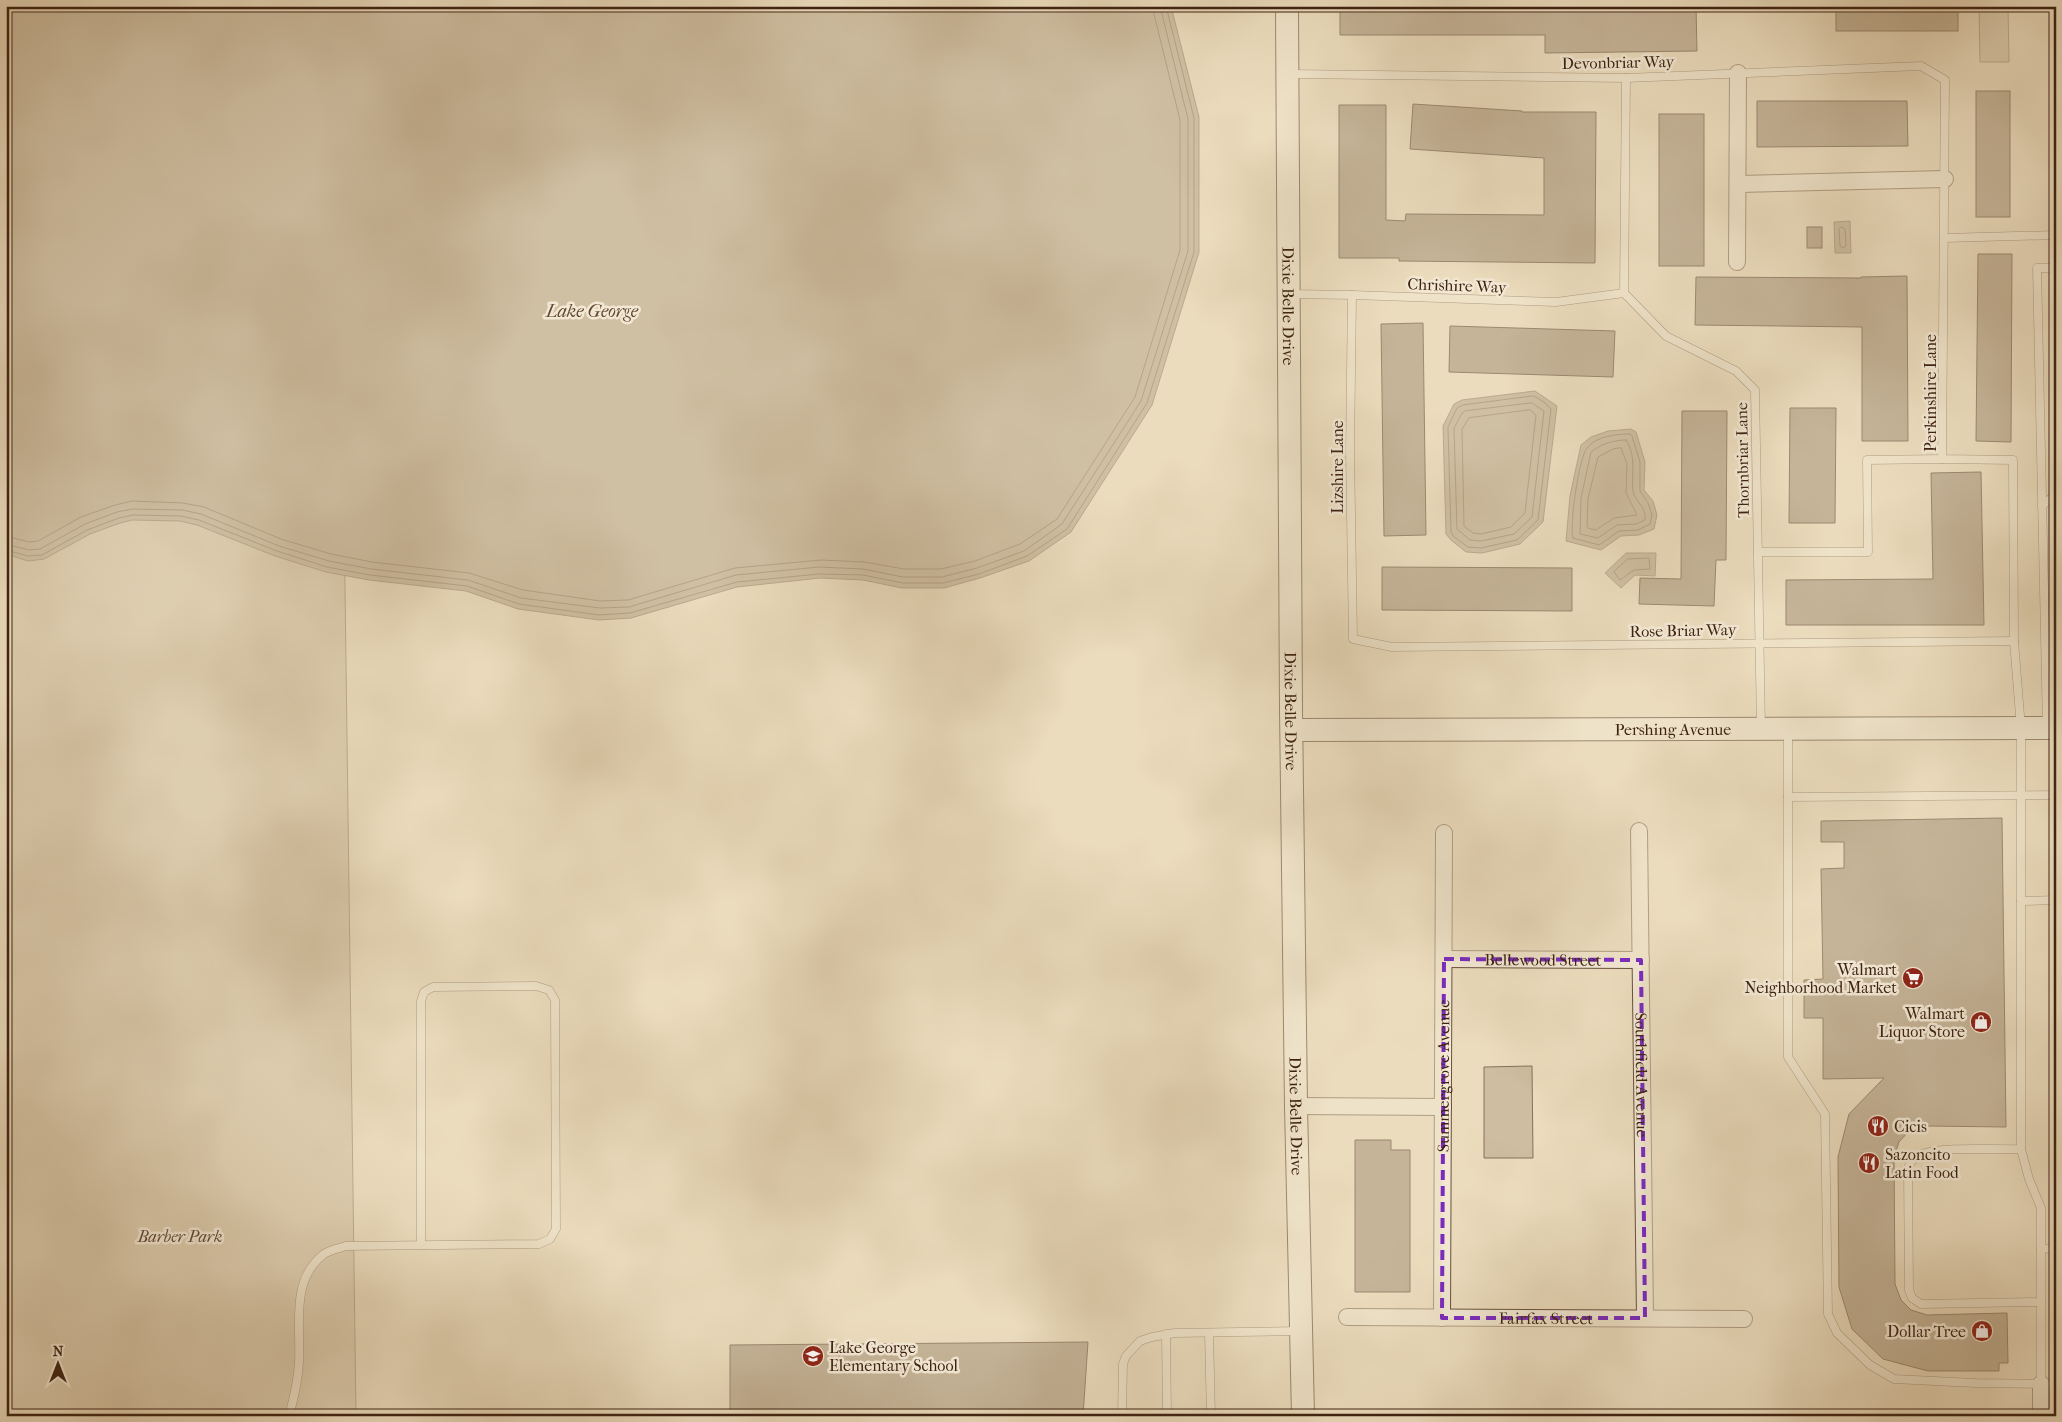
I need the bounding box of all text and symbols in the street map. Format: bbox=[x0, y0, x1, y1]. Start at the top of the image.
street label: Devonbriar Way bbox=[1562, 52, 1675, 73]
street label: Dixie Belle Drive bbox=[1278, 247, 1298, 366]
street label: Chrishire Way bbox=[1407, 274, 1507, 297]
water label: Lake George bbox=[544, 301, 639, 322]
street label: Perkinshire Lane bbox=[1921, 334, 1940, 452]
street label: Thornbriar Lane bbox=[1732, 402, 1753, 518]
street label: Lizshire Lane bbox=[1328, 420, 1347, 514]
street label: Rose Briar Way bbox=[1630, 620, 1737, 641]
street label: Dixie Belle Drive bbox=[1281, 652, 1301, 771]
street label: Pershing Avenue bbox=[1615, 720, 1731, 739]
street label: Bellewood Street bbox=[1484, 950, 1602, 970]
place label: Walmart Neighborhood Market bbox=[1744, 960, 1897, 997]
supermarket icon: Walmart Neighborhood Market bbox=[1901, 966, 1925, 990]
street label: Summergrove Avenue bbox=[1434, 1000, 1453, 1152]
place label: Walmart Liquor Store bbox=[1879, 1004, 1965, 1041]
shop icon: Walmart Liquor Store bbox=[1969, 1010, 1993, 1034]
street label: Southfield Avenue bbox=[1631, 1012, 1652, 1138]
street label: Dixie Belle Drive bbox=[1285, 1056, 1307, 1176]
restaurant icon: Cicis bbox=[1866, 1114, 1890, 1138]
place label: Cicis bbox=[1894, 1117, 1927, 1136]
place label: Sazoncito Latin Food bbox=[1885, 1145, 1959, 1182]
restaurant icon: Sazoncito Latin Food bbox=[1857, 1151, 1881, 1175]
park label: Barber Park bbox=[137, 1227, 222, 1246]
street label: Fairfax Street bbox=[1499, 1309, 1593, 1328]
shop icon: Dollar Tree bbox=[1970, 1319, 1994, 1343]
place label: Dollar Tree bbox=[1887, 1322, 1966, 1341]
place label: Lake George Elementary School bbox=[829, 1338, 958, 1375]
north arrow bbox=[32, 1340, 82, 1390]
text: N bbox=[53, 1343, 64, 1360]
school or university icon: Lake George Elementary School bbox=[801, 1344, 825, 1368]

